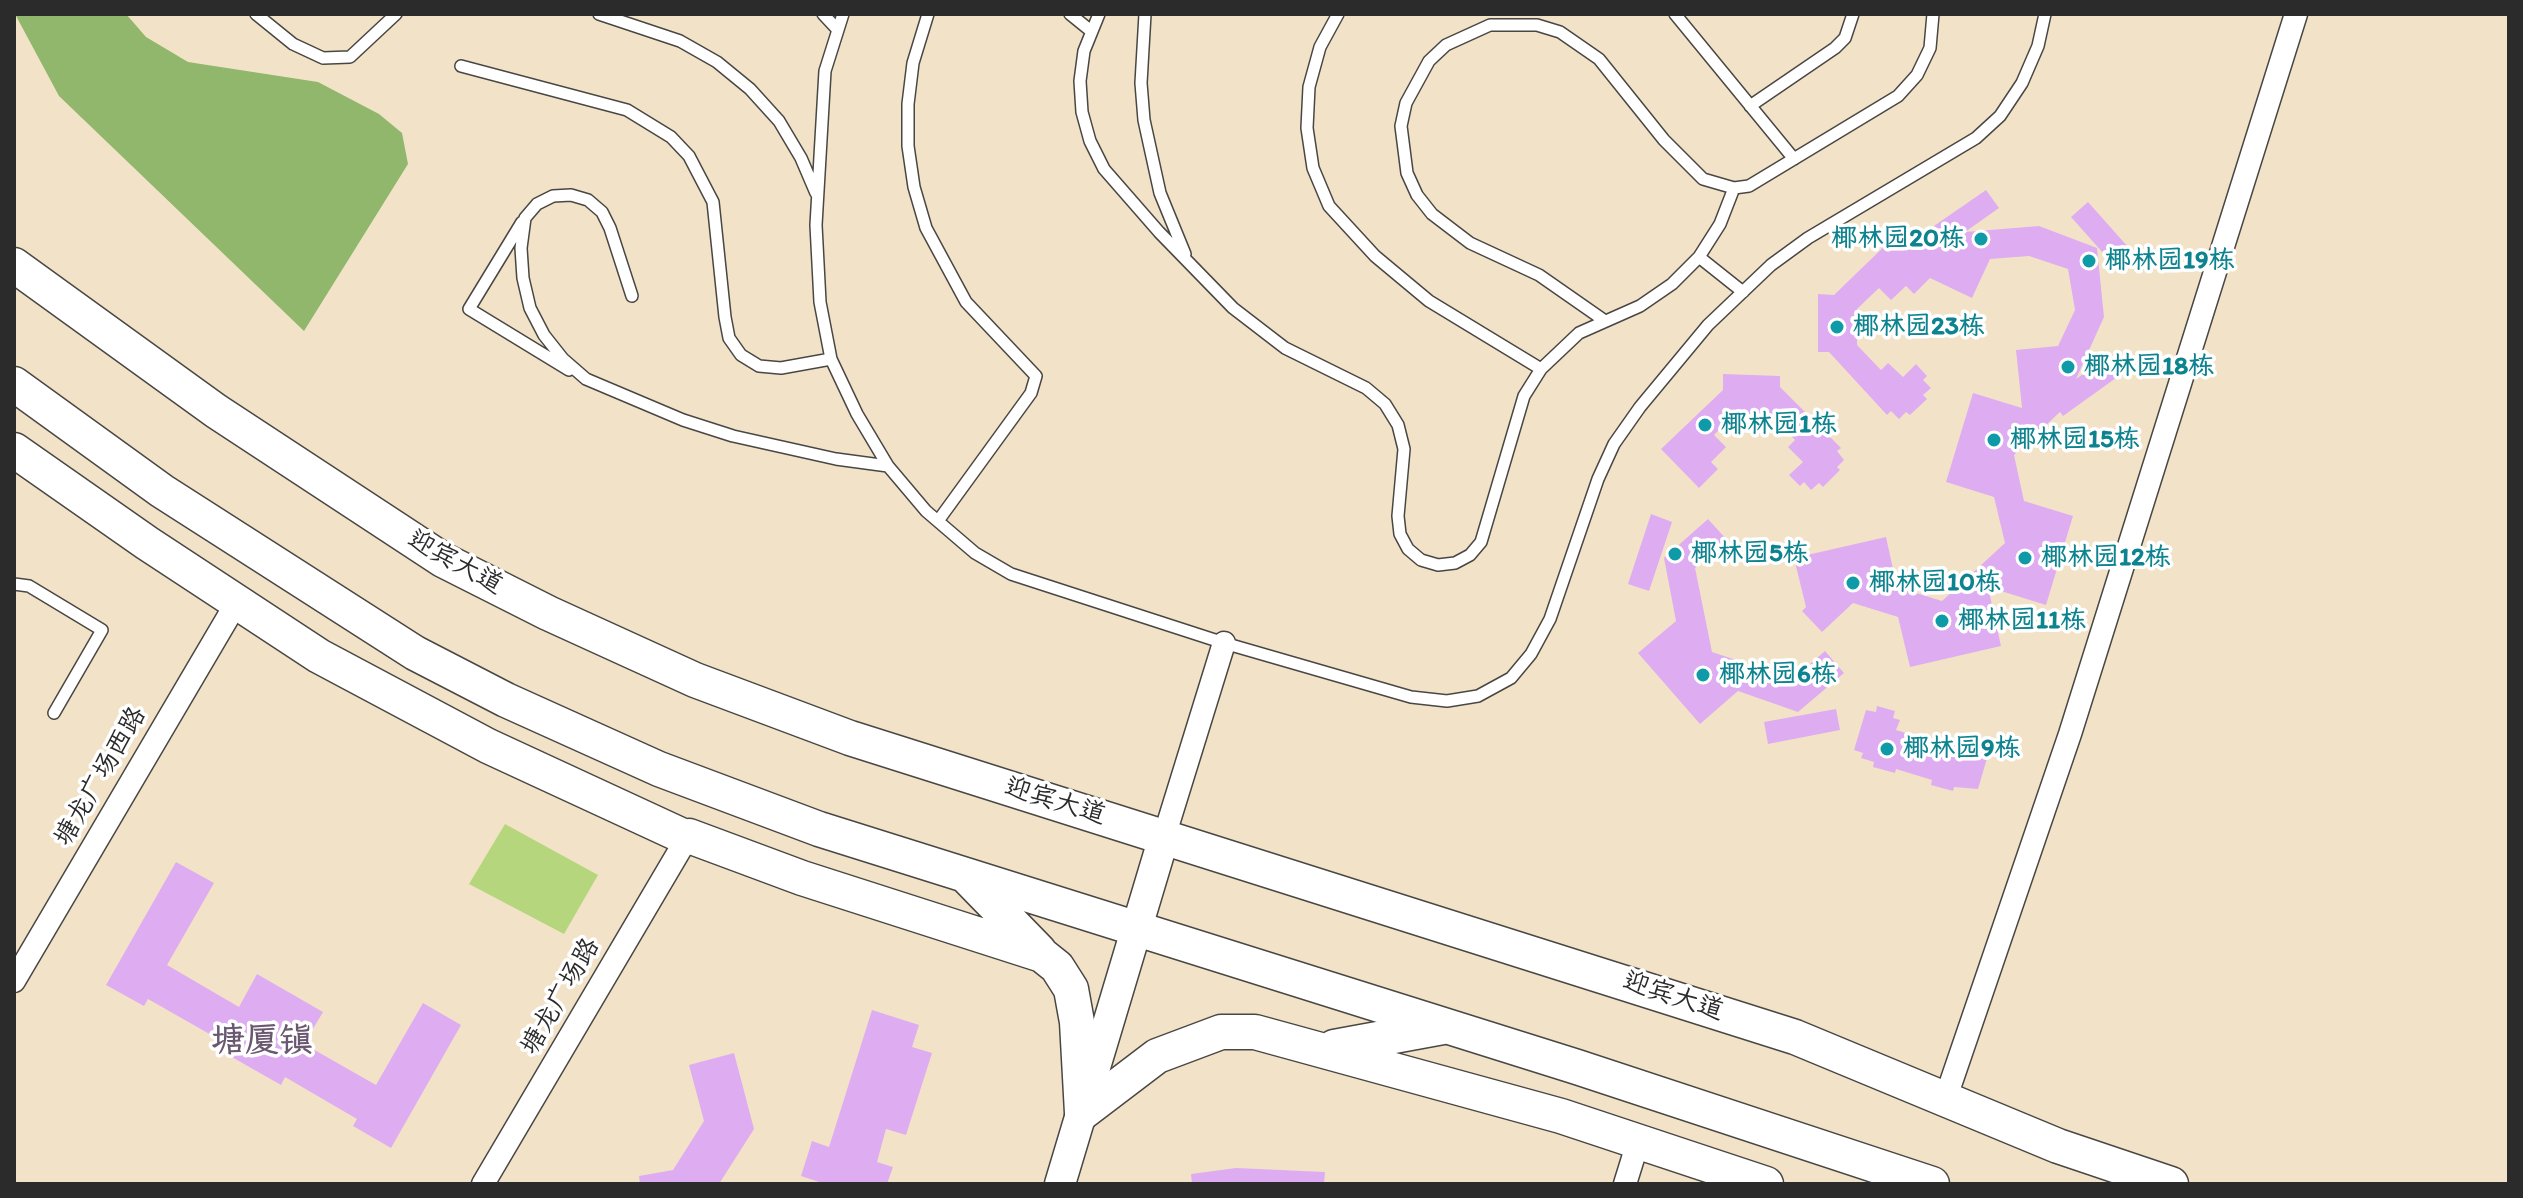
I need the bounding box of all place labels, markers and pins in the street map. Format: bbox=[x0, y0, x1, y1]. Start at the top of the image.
place label: 椰林园20栋 bbox=[1831, 223, 1965, 255]
marker: 椰林园20栋 bbox=[1972, 230, 1990, 248]
place label: 椰林园19栋 bbox=[2105, 245, 2235, 277]
marker: 椰林园19栋 bbox=[2080, 252, 2098, 270]
place label: 椰林园23栋 bbox=[1853, 311, 1985, 343]
marker: 椰林园23栋 bbox=[1828, 318, 1846, 336]
place label: 椰林园18栋 bbox=[2084, 351, 2214, 383]
marker: 椰林园18栋 bbox=[2059, 358, 2077, 376]
place label: 椰林园1栋 bbox=[1721, 409, 1837, 441]
marker: 椰林园1栋 bbox=[1696, 416, 1714, 434]
place label: 椰林园15栋 bbox=[2010, 424, 2140, 456]
marker: 椰林园15栋 bbox=[1985, 431, 2003, 449]
place label: 椰林园5栋 bbox=[1691, 538, 1809, 570]
place label: 椰林园12栋 bbox=[2041, 542, 2171, 574]
marker: 椰林园5栋 bbox=[1666, 545, 1684, 563]
marker: 椰林园12栋 bbox=[2016, 549, 2034, 567]
place label: 椰林园10栋 bbox=[1869, 567, 2001, 599]
marker: 椰林园10栋 bbox=[1844, 574, 1862, 592]
place label: 椰林园11栋 bbox=[1958, 605, 2086, 637]
marker: 椰林园11栋 bbox=[1933, 612, 1951, 630]
place label: 椰林园6栋 bbox=[1719, 659, 1837, 691]
marker: 椰林园6栋 bbox=[1694, 666, 1712, 684]
place label: 椰林园9栋 bbox=[1903, 733, 2021, 765]
marker: 椰林园9栋 bbox=[1878, 740, 1896, 758]

